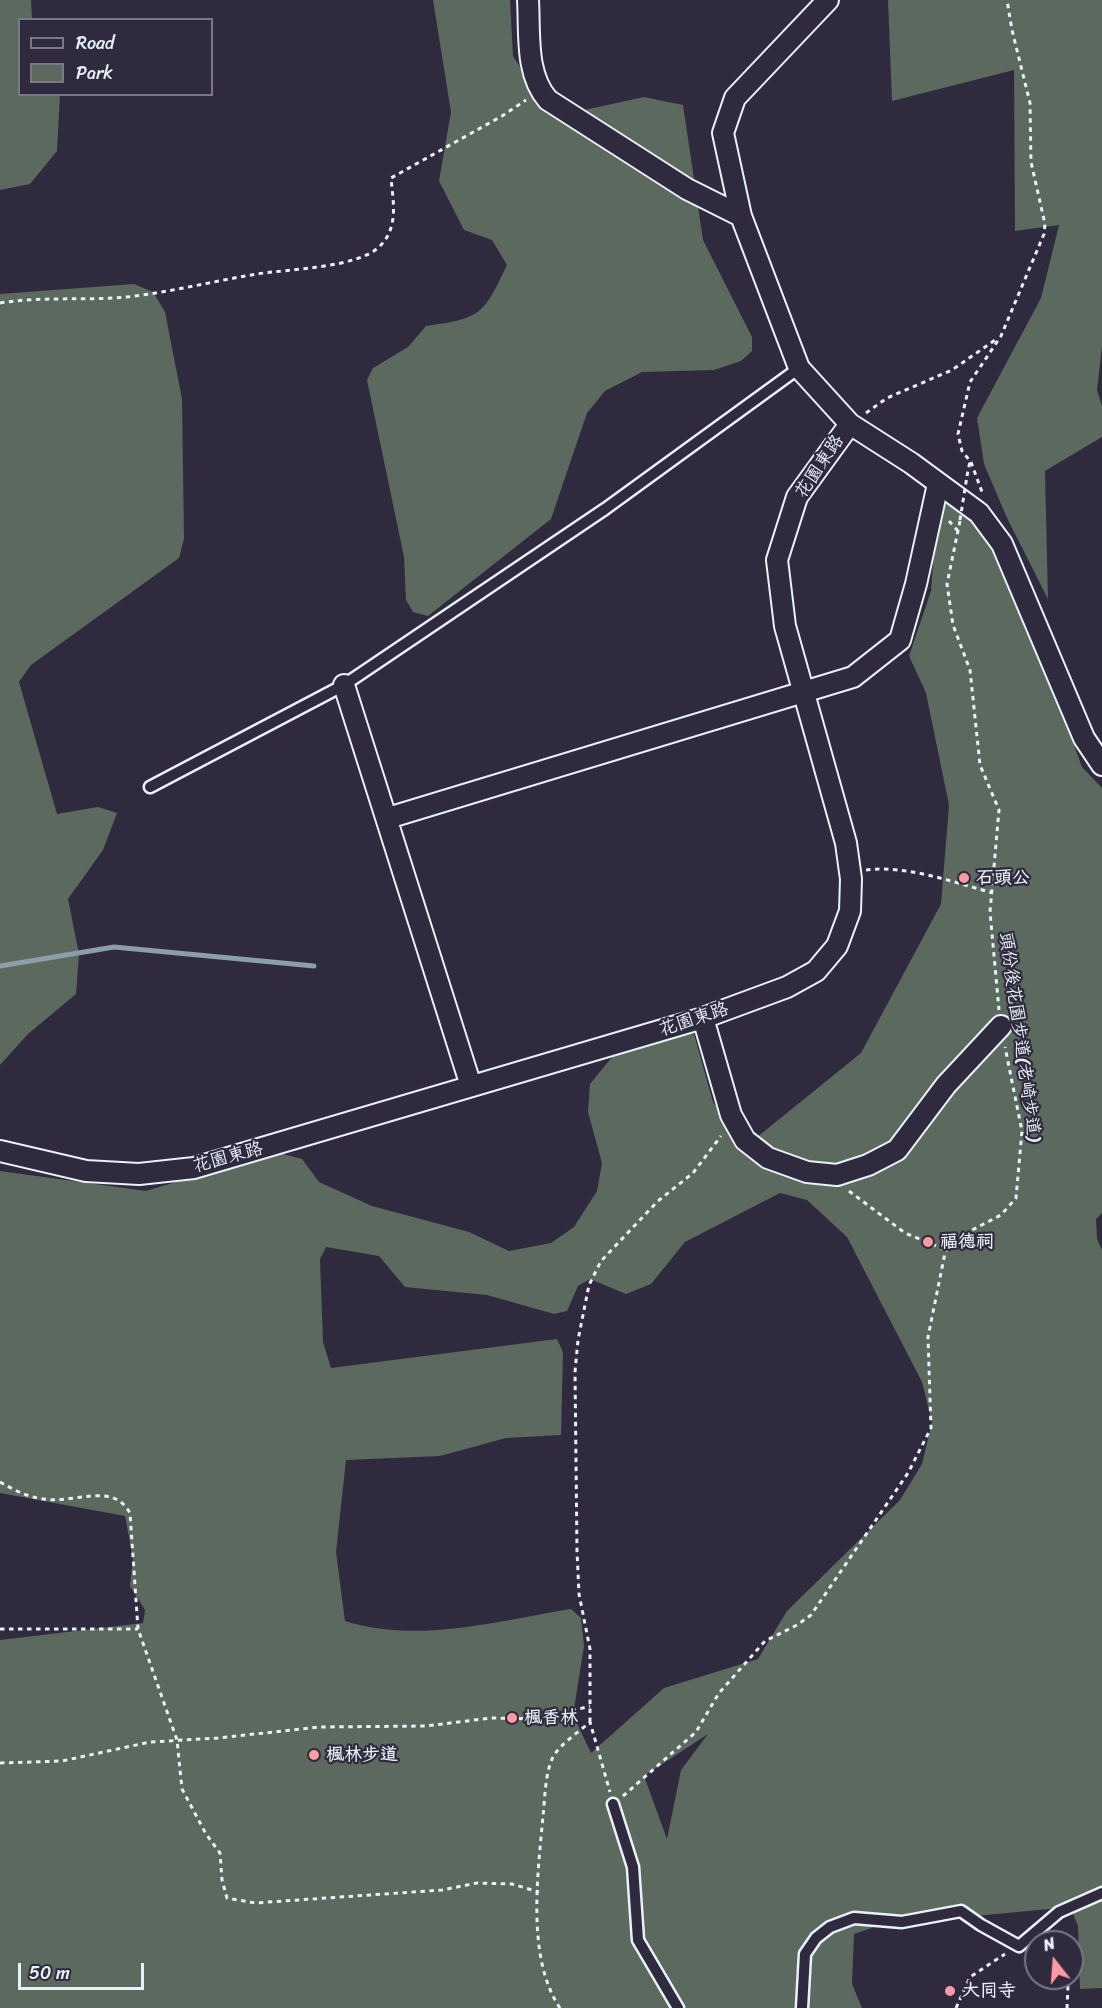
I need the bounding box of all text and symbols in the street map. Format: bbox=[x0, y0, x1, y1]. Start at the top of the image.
legend bbox=[18, 18, 213, 96]
text: Road bbox=[76, 27, 115, 59]
text: Park bbox=[76, 57, 113, 89]
street label: 花園東路 bbox=[791, 431, 849, 503]
place label: 石頭公 bbox=[976, 867, 1030, 889]
marker: 石頭公 bbox=[957, 871, 971, 885]
street label: 頭份後花園步道(老崎步道) bbox=[994, 931, 1044, 1143]
street label: 花園東路 bbox=[656, 999, 732, 1041]
street label: 花園東路 bbox=[190, 1138, 266, 1178]
place label: 福德祠 bbox=[940, 1231, 994, 1253]
marker: 福德祠 bbox=[921, 1235, 935, 1249]
place label: 楓香林 bbox=[524, 1707, 578, 1729]
marker: 楓香林 bbox=[505, 1711, 519, 1725]
place label: 楓林步道 bbox=[326, 1744, 398, 1766]
marker: 楓林步道 bbox=[307, 1748, 321, 1762]
text: N bbox=[1040, 1929, 1059, 1960]
north arrow bbox=[1024, 1930, 1084, 1990]
scale bar bbox=[21, 1951, 147, 1989]
text: 50 m bbox=[29, 1957, 70, 1989]
place label: 大同寺 bbox=[962, 1980, 1016, 2002]
marker: 大同寺 bbox=[943, 1984, 957, 1998]

